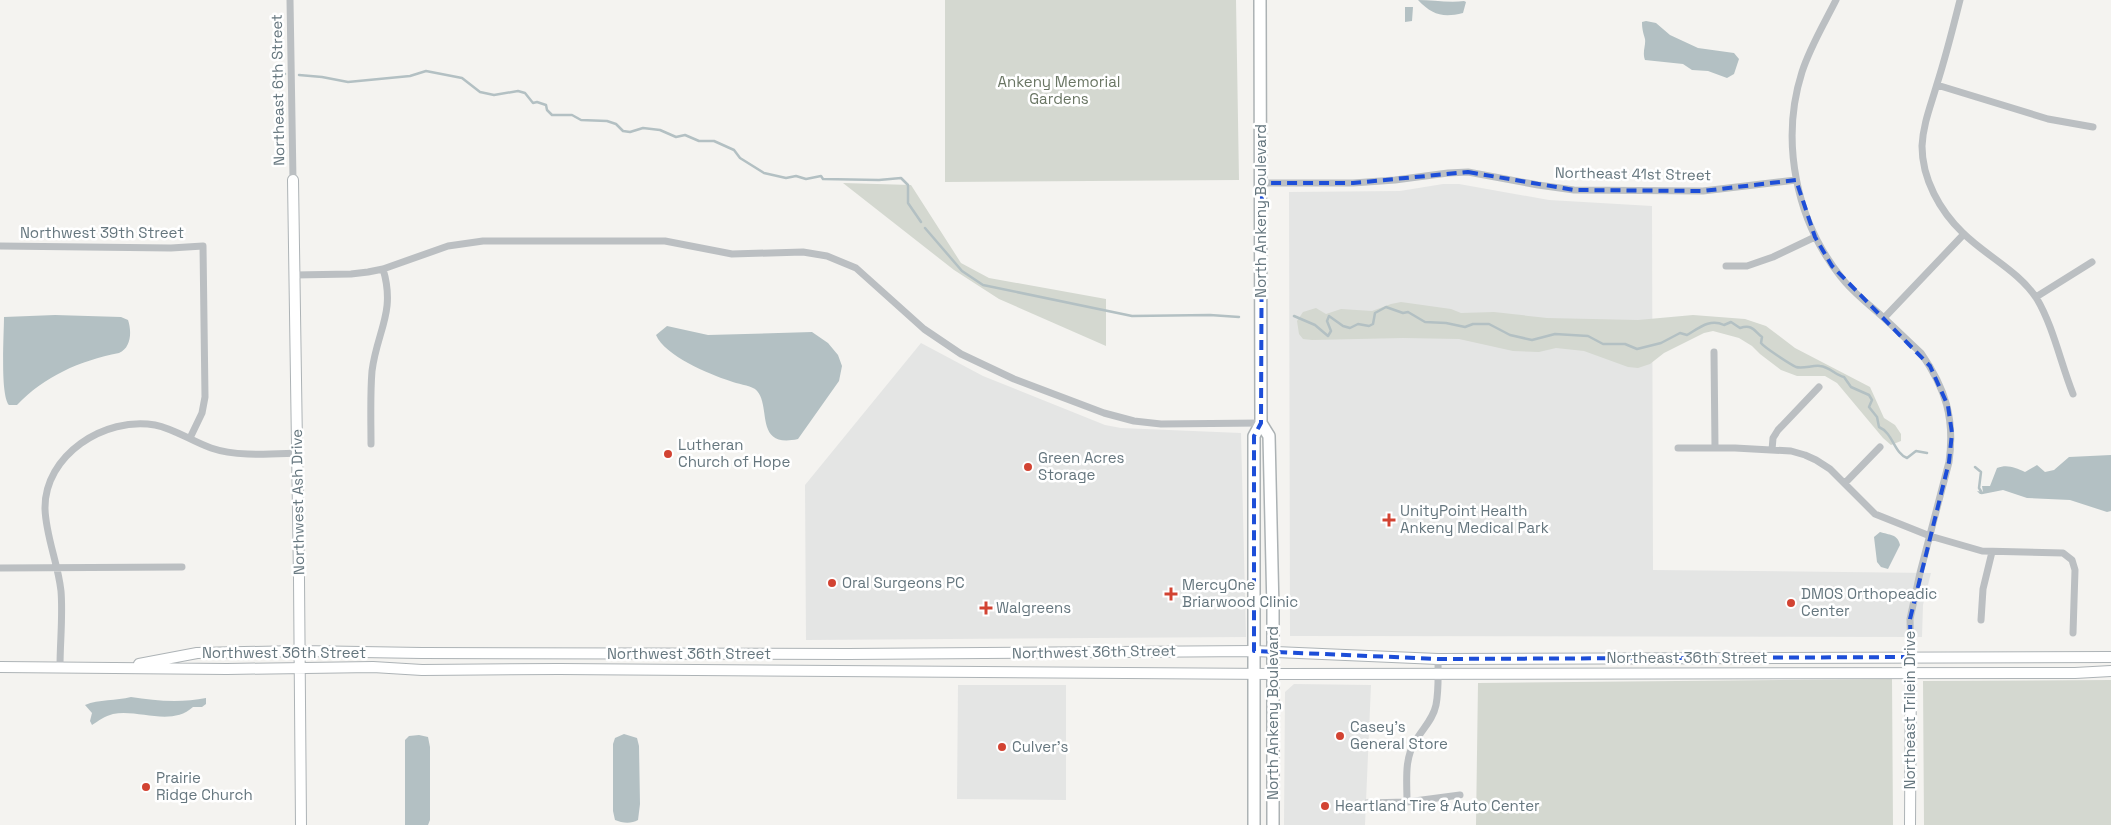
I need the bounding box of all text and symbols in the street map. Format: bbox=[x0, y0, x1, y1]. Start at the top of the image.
street label: Northeast 6th Street bbox=[267, 14, 288, 166]
park label: Ankeny Memorial Gardens bbox=[998, 72, 1120, 108]
street label: North Ankeny Boulevard bbox=[1251, 124, 1270, 298]
street label: Northeast 41st Street bbox=[1555, 163, 1712, 184]
street label: Northwest 39th Street bbox=[20, 223, 184, 242]
street label: Northwest Ash Drive bbox=[287, 429, 308, 575]
place label: Lutheran Church of Hope bbox=[678, 435, 791, 471]
marker: Lutheran Church of Hope bbox=[662, 448, 674, 460]
place label: Green Acres Storage bbox=[1038, 448, 1125, 484]
marker: Green Acres Storage bbox=[1022, 461, 1034, 473]
place label: UnityPoint Health Ankeny Medical Park bbox=[1400, 501, 1549, 537]
marker: UnityPoint Health Ankeny Medical Park bbox=[1382, 513, 1396, 527]
place label: Oral Surgeons PC bbox=[842, 573, 965, 592]
place label: MercyOne Briarwood Clinic bbox=[1182, 575, 1298, 611]
marker: Oral Surgeons PC bbox=[826, 577, 838, 589]
place label: DMOS Orthopeadic Center bbox=[1801, 584, 1937, 620]
marker: MercyOne Briarwood Clinic bbox=[1164, 587, 1178, 601]
marker: DMOS Orthopeadic Center bbox=[1785, 597, 1797, 609]
place label: Walgreens bbox=[996, 598, 1071, 617]
marker: Walgreens bbox=[980, 602, 992, 614]
street label: North Ankeny Boulevard bbox=[1263, 626, 1282, 800]
street label: Northeast Trilein Drive bbox=[1900, 631, 1919, 789]
street label: Northwest 36th Street bbox=[1012, 641, 1176, 662]
street label: Northwest 36th Street bbox=[202, 643, 366, 662]
street label: Northwest 36th Street bbox=[607, 644, 771, 663]
street label: Northeast 36th Street bbox=[1607, 648, 1768, 667]
place label: Casey's General Store bbox=[1350, 717, 1448, 753]
marker: Casey's General Store bbox=[1334, 730, 1346, 742]
place label: Culver's bbox=[1012, 737, 1069, 756]
marker: Culver's bbox=[996, 741, 1008, 753]
place label: Prairie Ridge Church bbox=[156, 768, 253, 804]
marker: Prairie Ridge Church bbox=[140, 781, 152, 793]
place label: Heartland Tire & Auto Center bbox=[1335, 796, 1540, 815]
marker: Heartland Tire & Auto Center bbox=[1319, 800, 1331, 812]

